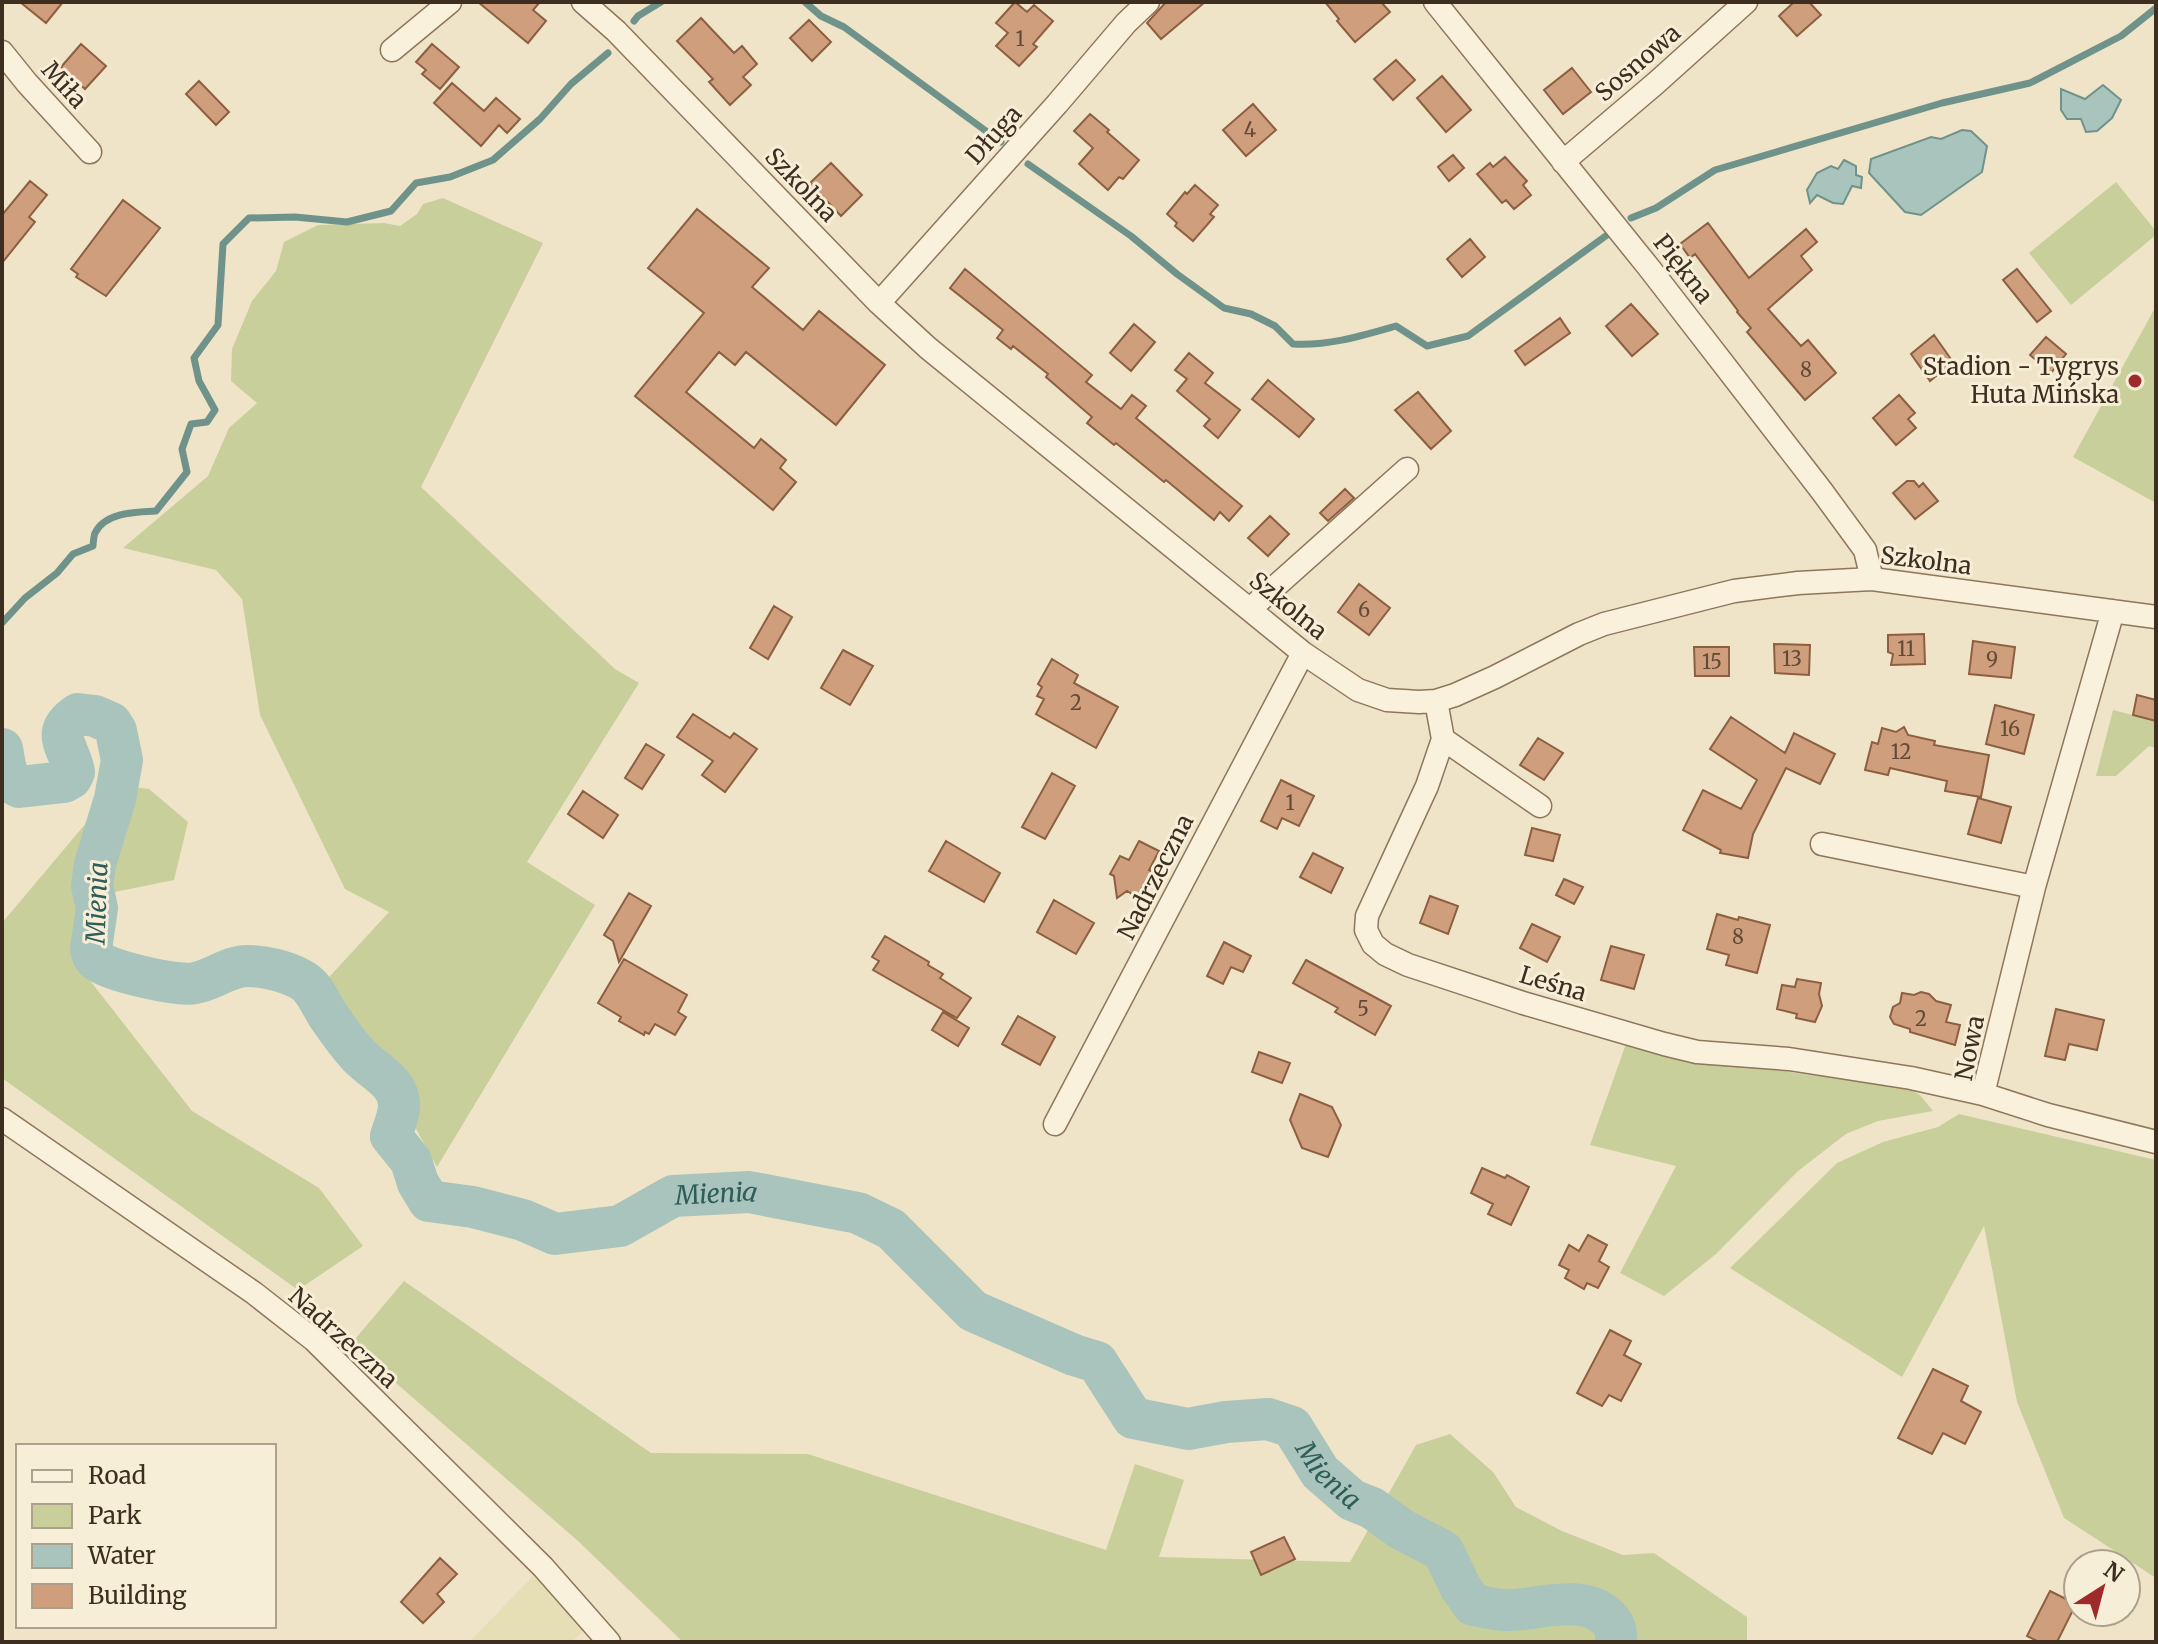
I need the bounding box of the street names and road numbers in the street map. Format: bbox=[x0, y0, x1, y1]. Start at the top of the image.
street label: Sosnowa bbox=[1589, 17, 1687, 108]
street label: Miła bbox=[35, 55, 94, 115]
street label: Długa bbox=[959, 99, 1028, 171]
street label: Szkolna bbox=[758, 141, 844, 228]
street label: Piękna bbox=[1647, 228, 1720, 310]
street label: Szkolna bbox=[1879, 540, 1973, 581]
street label: Szkolna bbox=[1243, 565, 1334, 647]
street label: Nadrzeczna bbox=[1111, 809, 1200, 945]
street label: Leśna bbox=[1516, 959, 1590, 1008]
street label: Nowa bbox=[1948, 1013, 1991, 1083]
street label: Nadrzeczna bbox=[282, 1280, 405, 1395]

